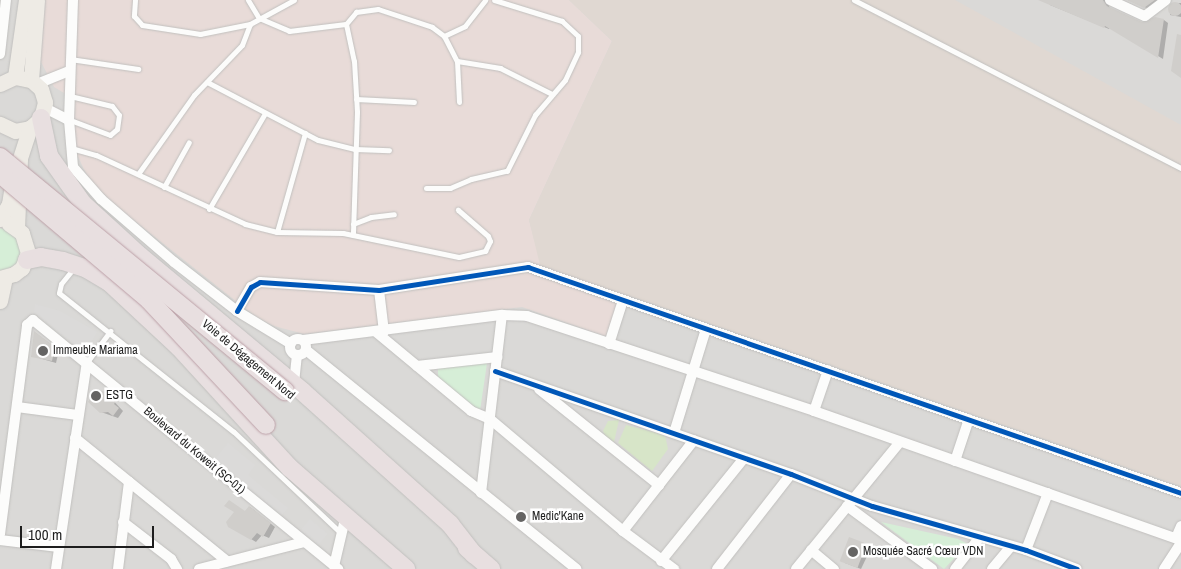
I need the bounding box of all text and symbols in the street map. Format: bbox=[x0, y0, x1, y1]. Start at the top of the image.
street label: Voie de Dégagement Nord bbox=[199, 317, 297, 403]
place label: Immeuble Mariama bbox=[53, 344, 138, 358]
marker: Immeuble Mariama bbox=[37, 345, 49, 357]
place label: ESTG bbox=[106, 389, 133, 403]
marker: ESTG bbox=[90, 390, 102, 402]
street label: Boulevard du Koweit (SC-01) bbox=[140, 404, 248, 498]
marker: Medic'Kane bbox=[514, 510, 528, 524]
place label: Medic'Kane bbox=[532, 510, 584, 524]
scale bar bbox=[22, 516, 156, 548]
text: 100 m bbox=[28, 524, 62, 545]
place label: Mosquée Sacré Cœur VDN bbox=[863, 545, 983, 559]
marker: Mosquée Sacré Cœur VDN bbox=[847, 546, 859, 558]

